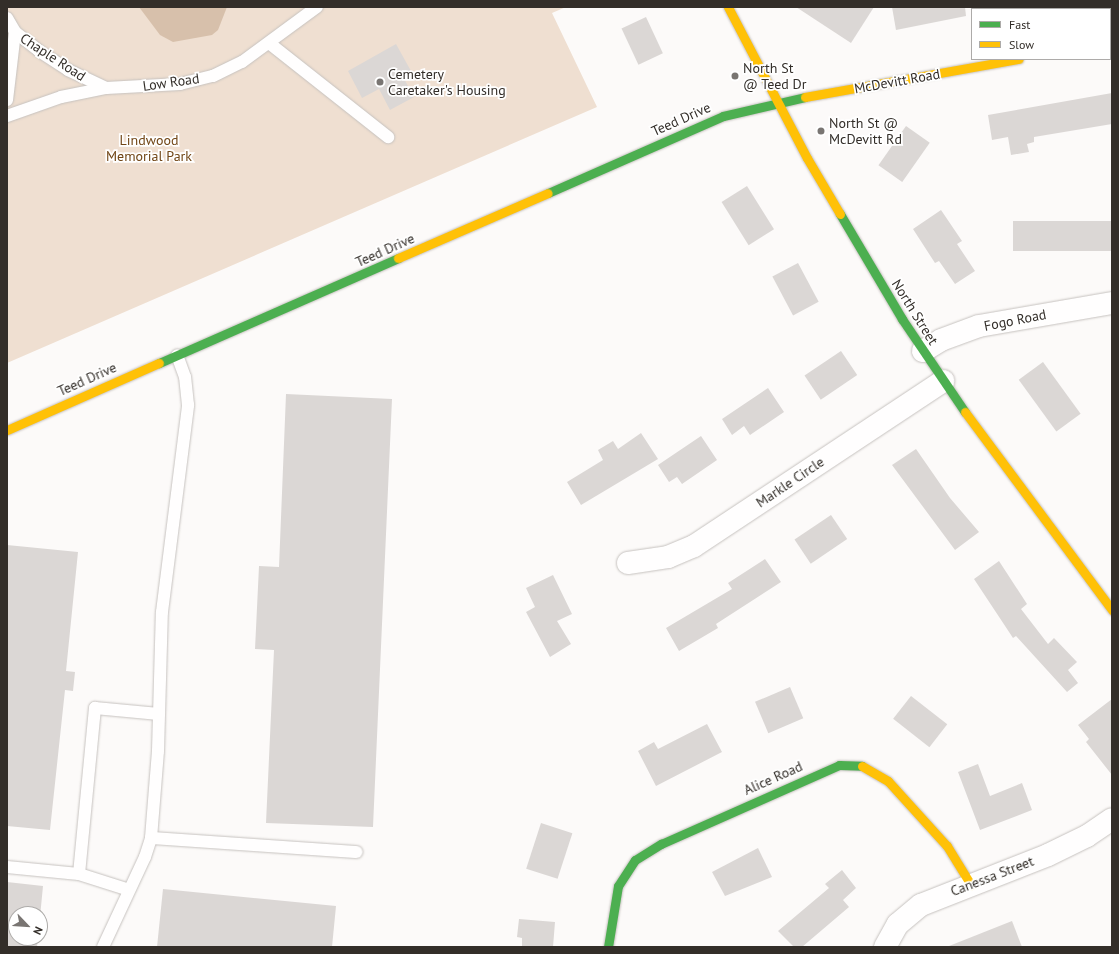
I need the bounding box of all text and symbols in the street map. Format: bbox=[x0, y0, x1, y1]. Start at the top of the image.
legend bbox=[971, 8, 1111, 60]
text: Fast bbox=[1009, 17, 1030, 32]
street label: Chaple Road bbox=[17, 30, 89, 84]
text: Slow bbox=[1009, 37, 1034, 52]
place label: North St @ Teed Dr bbox=[743, 60, 807, 92]
street label: McDevitt Road bbox=[853, 65, 941, 97]
place label: Cemetery Caretaker's Housing bbox=[388, 66, 506, 98]
street label: Low Road bbox=[141, 70, 201, 94]
marker: North St @ Teed Dr bbox=[730, 71, 740, 81]
marker: Cemetery Caretaker's Housing bbox=[375, 77, 385, 87]
street label: Teed Drive bbox=[649, 99, 713, 139]
place label: North St @ McDevitt Rd bbox=[829, 115, 902, 148]
marker: North St @ McDevitt Rd bbox=[816, 126, 826, 136]
park label: Lindwood Memorial Park bbox=[106, 132, 192, 164]
street label: Teed Drive bbox=[353, 230, 417, 270]
street label: North Street bbox=[888, 276, 942, 348]
street label: Fogo Road bbox=[982, 306, 1048, 334]
street label: Teed Drive bbox=[55, 359, 119, 399]
street label: Markle Circle bbox=[753, 453, 827, 511]
street label: Alice Road bbox=[741, 758, 805, 798]
street label: Canessa Street bbox=[948, 852, 1036, 900]
north arrow bbox=[8, 906, 48, 946]
text: N bbox=[30, 924, 46, 937]

